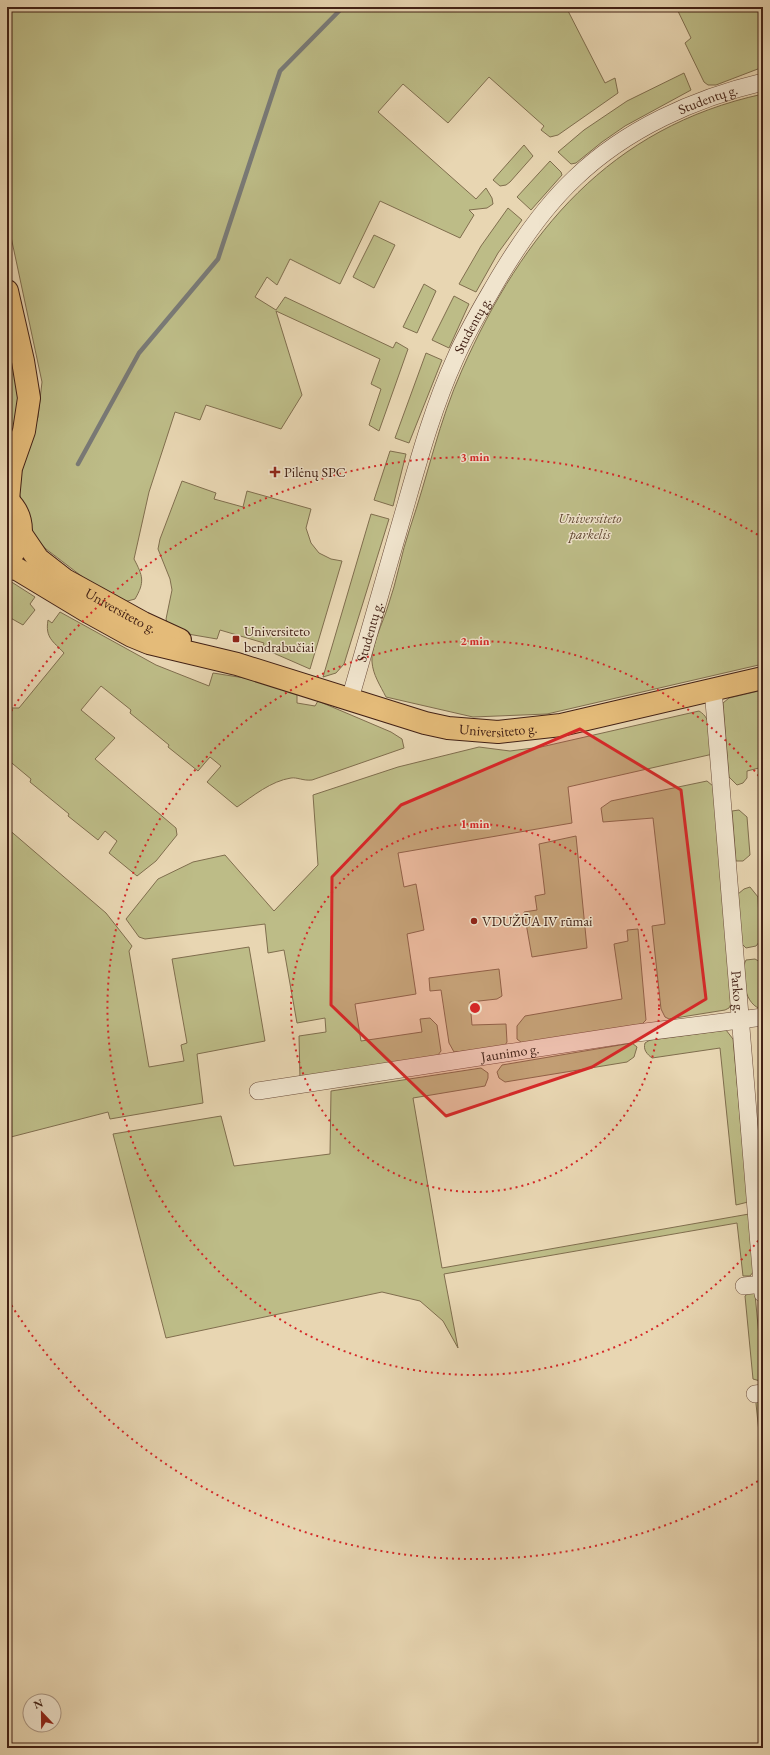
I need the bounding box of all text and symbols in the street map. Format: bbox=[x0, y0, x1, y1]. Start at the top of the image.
street label: Studentų g. bbox=[675, 80, 740, 118]
street label: Studentų g. bbox=[450, 293, 495, 357]
text: 3 min bbox=[460, 449, 490, 465]
place label: Pilėnų SPC bbox=[284, 463, 346, 481]
marker: Pilėnų SPC bbox=[269, 466, 281, 478]
park label: Universiteto parkelis bbox=[558, 509, 622, 543]
street label: Universiteto g. bbox=[82, 584, 159, 637]
street label: Studentų g. bbox=[352, 599, 387, 664]
place label: Universiteto bendrabučiai bbox=[244, 622, 315, 656]
text: 2 min bbox=[460, 633, 490, 649]
marker: Universiteto bendrabučiai bbox=[231, 634, 241, 644]
street label: Universiteto g. bbox=[458, 719, 538, 741]
text: 1 min bbox=[460, 816, 490, 832]
place label: VDUŽŪA IV rūmai bbox=[482, 912, 593, 930]
marker: VDUŽŪA IV rūmai bbox=[469, 916, 479, 926]
street label: Parko g. bbox=[727, 970, 749, 1014]
centre of rings bbox=[468, 1001, 482, 1015]
street label: Jaunimo g. bbox=[479, 1039, 540, 1066]
north arrow bbox=[22, 1693, 62, 1733]
text: N bbox=[32, 1696, 45, 1712]

